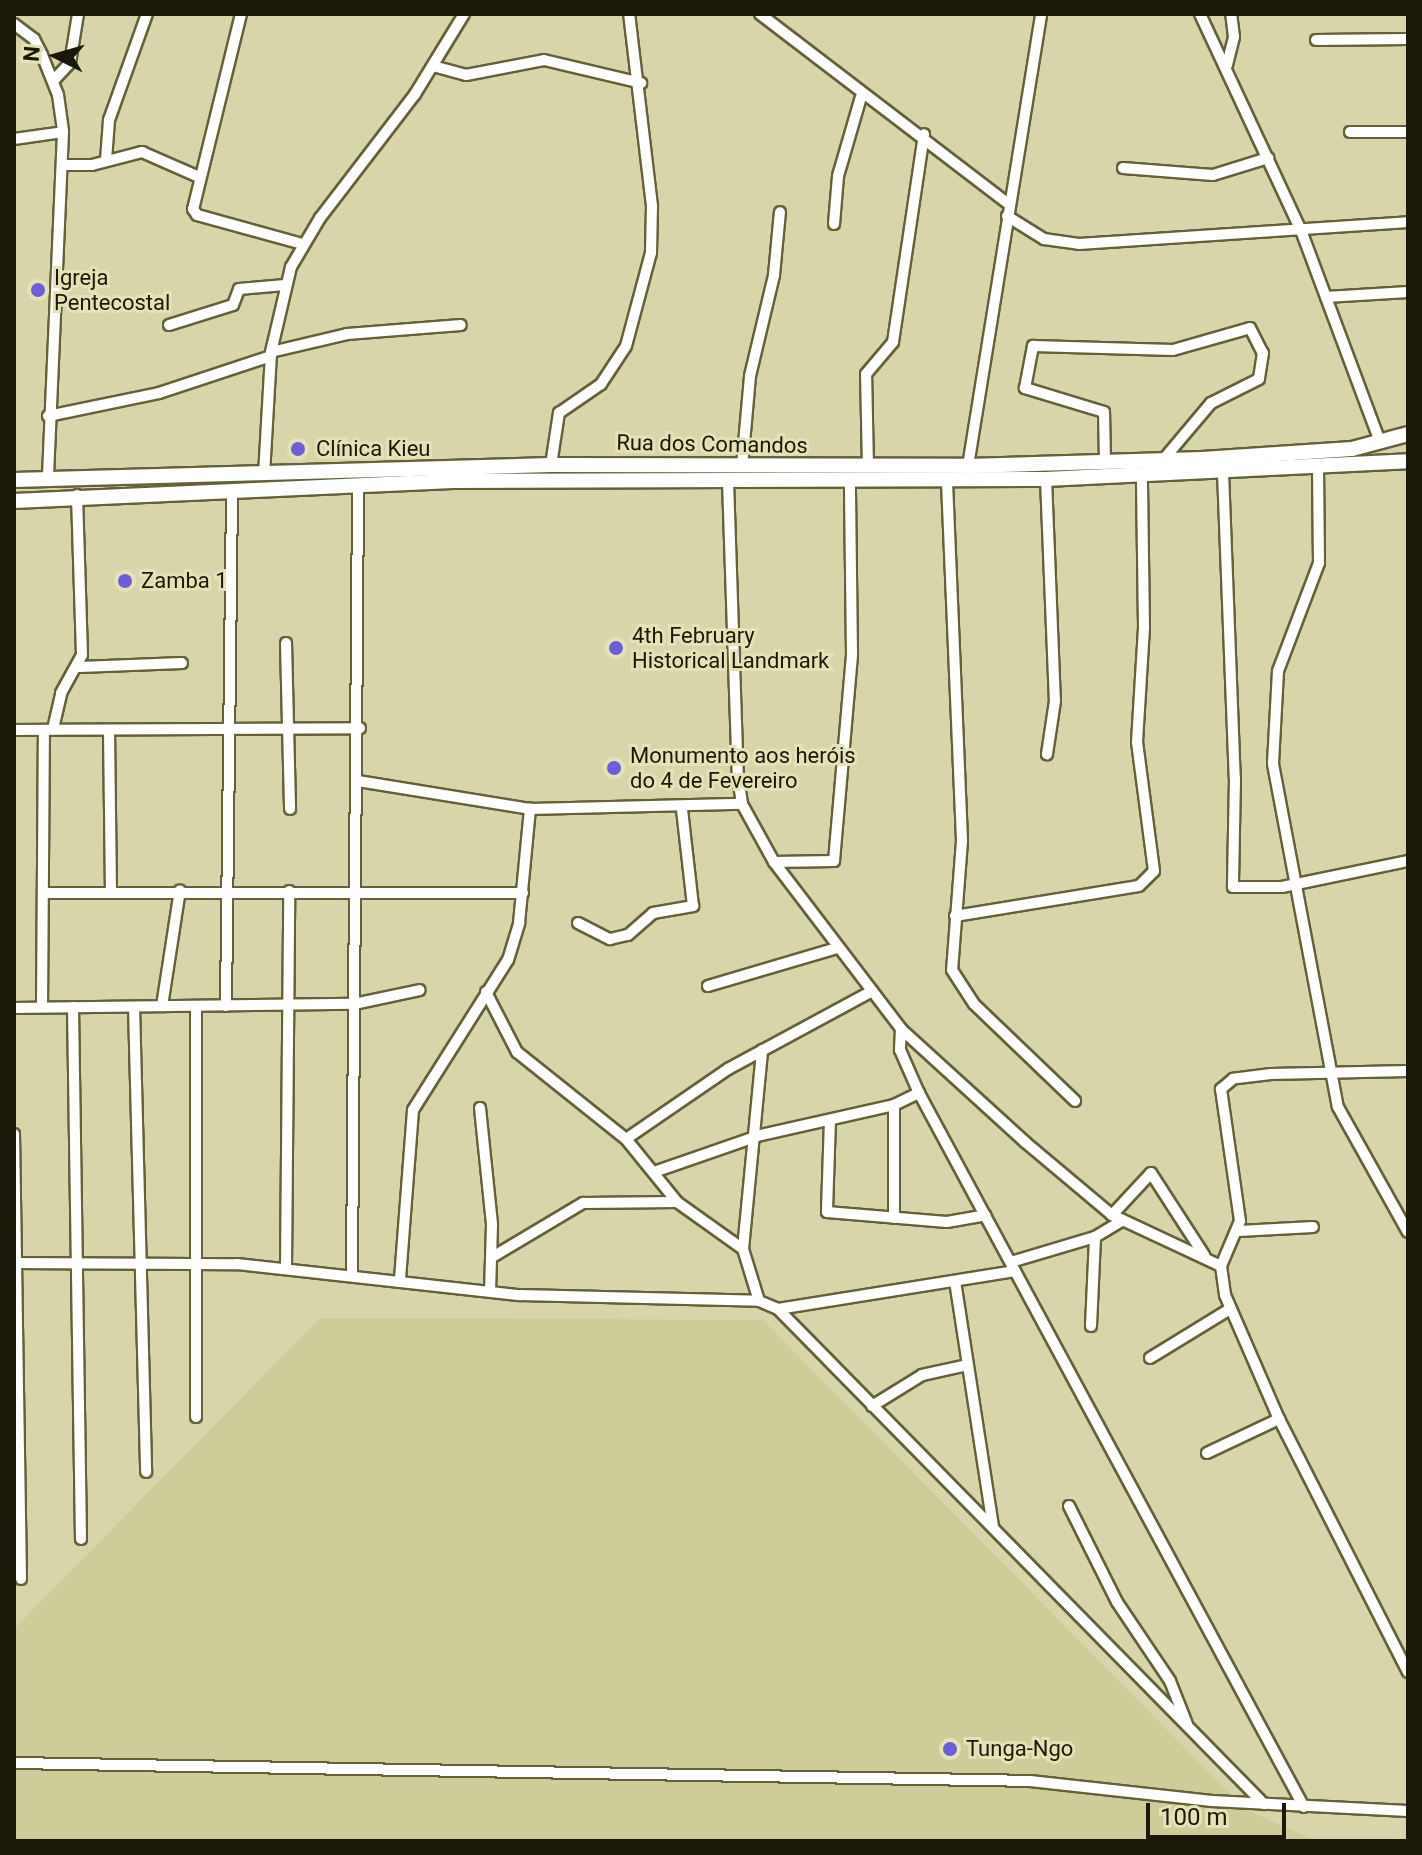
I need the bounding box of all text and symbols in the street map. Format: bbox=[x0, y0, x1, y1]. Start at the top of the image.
north arrow bbox=[16, 16, 96, 96]
text: N bbox=[18, 45, 45, 63]
place label: Igreja Pentecostal bbox=[54, 264, 170, 316]
marker: Igreja Pentecostal bbox=[29, 281, 47, 299]
street label: Rua dos Comandos bbox=[616, 429, 808, 459]
place label: Clínica Kieu bbox=[316, 436, 431, 462]
marker: Clínica Kieu bbox=[287, 438, 309, 460]
place label: Zamba 1 bbox=[141, 568, 228, 594]
marker: Zamba 1 bbox=[116, 572, 134, 590]
place label: 4th February Historical Landmark bbox=[632, 622, 829, 674]
marker: 4th February Historical Landmark bbox=[607, 639, 625, 657]
place label: Monumento aos heróis do 4 de Fevereiro bbox=[630, 742, 856, 794]
marker: Monumento aos heróis do 4 de Fevereiro bbox=[605, 759, 623, 777]
place label: Tunga-Ngo bbox=[966, 1736, 1073, 1762]
marker: Tunga-Ngo bbox=[941, 1740, 959, 1758]
scale bar bbox=[1150, 1787, 1290, 1837]
text: 100 m bbox=[1160, 1803, 1227, 1831]

